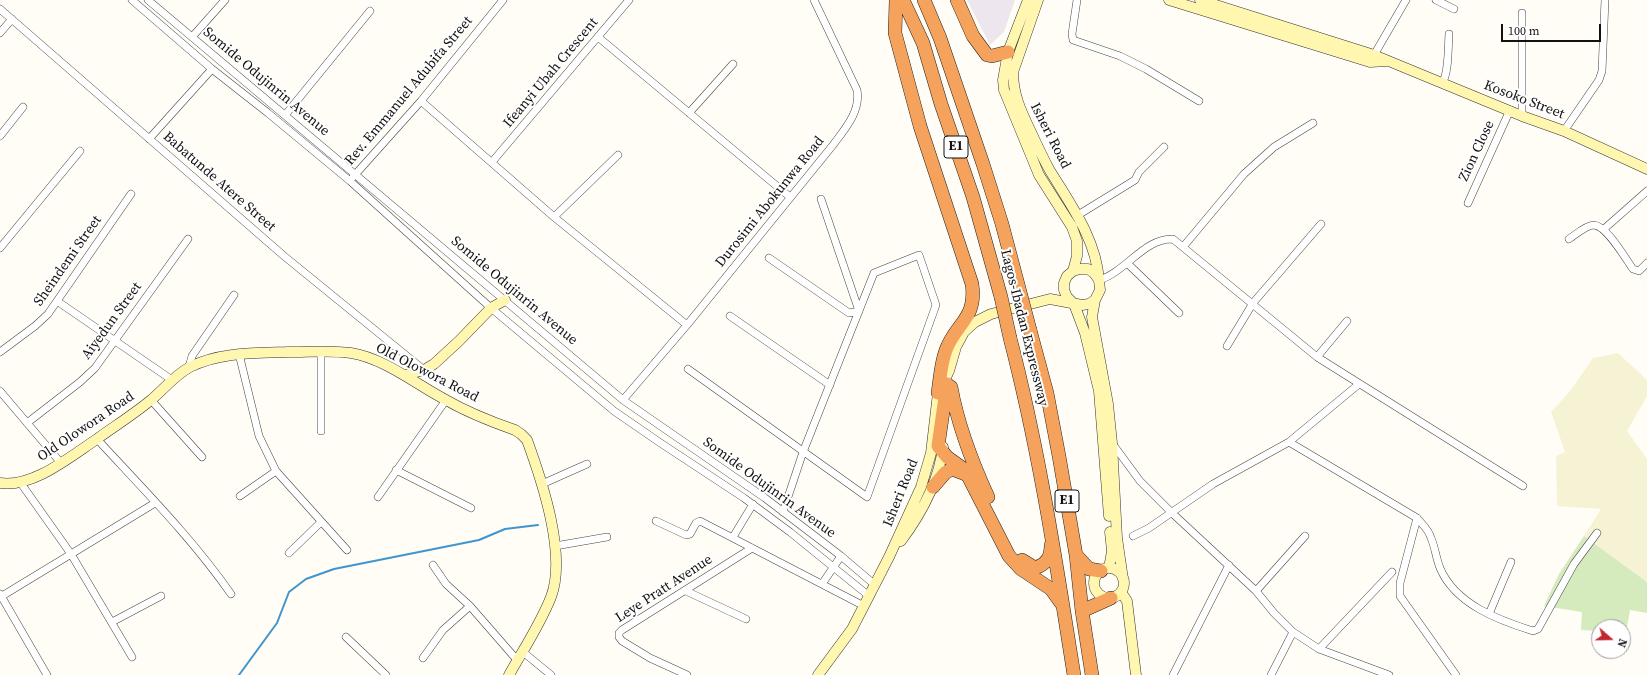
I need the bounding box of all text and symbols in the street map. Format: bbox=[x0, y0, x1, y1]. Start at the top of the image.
street label: Rev. Emmanuel Adubifa Street bbox=[342, 13, 476, 169]
street label: Ifeanyi Ubah Crescent bbox=[500, 15, 602, 131]
scale bar bbox=[1503, 16, 1603, 42]
text: 100 m bbox=[1508, 23, 1540, 39]
street label: Somide Odujinrin Avenue bbox=[199, 24, 333, 140]
street label: Kosoko Street bbox=[1481, 77, 1567, 123]
street label: Isheri Road bbox=[1026, 100, 1074, 172]
street label: Zion Close bbox=[1456, 118, 1498, 184]
street label: Babatunde Atere Street bbox=[159, 129, 279, 235]
street label: Durosimi Abokunwa Road bbox=[712, 133, 828, 271]
road number: E1 bbox=[944, 136, 968, 158]
street label: Sheindemi Street bbox=[31, 213, 105, 309]
street label: Somide Odujinrin Avenue bbox=[447, 233, 581, 349]
street label: Lagos-Ibadan Expressway bbox=[996, 248, 1052, 408]
street label: Aiyedun Street bbox=[78, 279, 146, 363]
street label: Old Olowora Road bbox=[373, 340, 481, 406]
street label: Old Olowora Road bbox=[34, 388, 138, 466]
street label: Somide Odujinrin Avenue bbox=[699, 434, 839, 542]
street label: Isheri Road bbox=[880, 457, 922, 529]
road number: E1 bbox=[1055, 490, 1079, 512]
street label: Leye Pratt Avenue bbox=[612, 551, 716, 627]
north arrow bbox=[1591, 619, 1631, 659]
text: N bbox=[1613, 637, 1630, 649]

